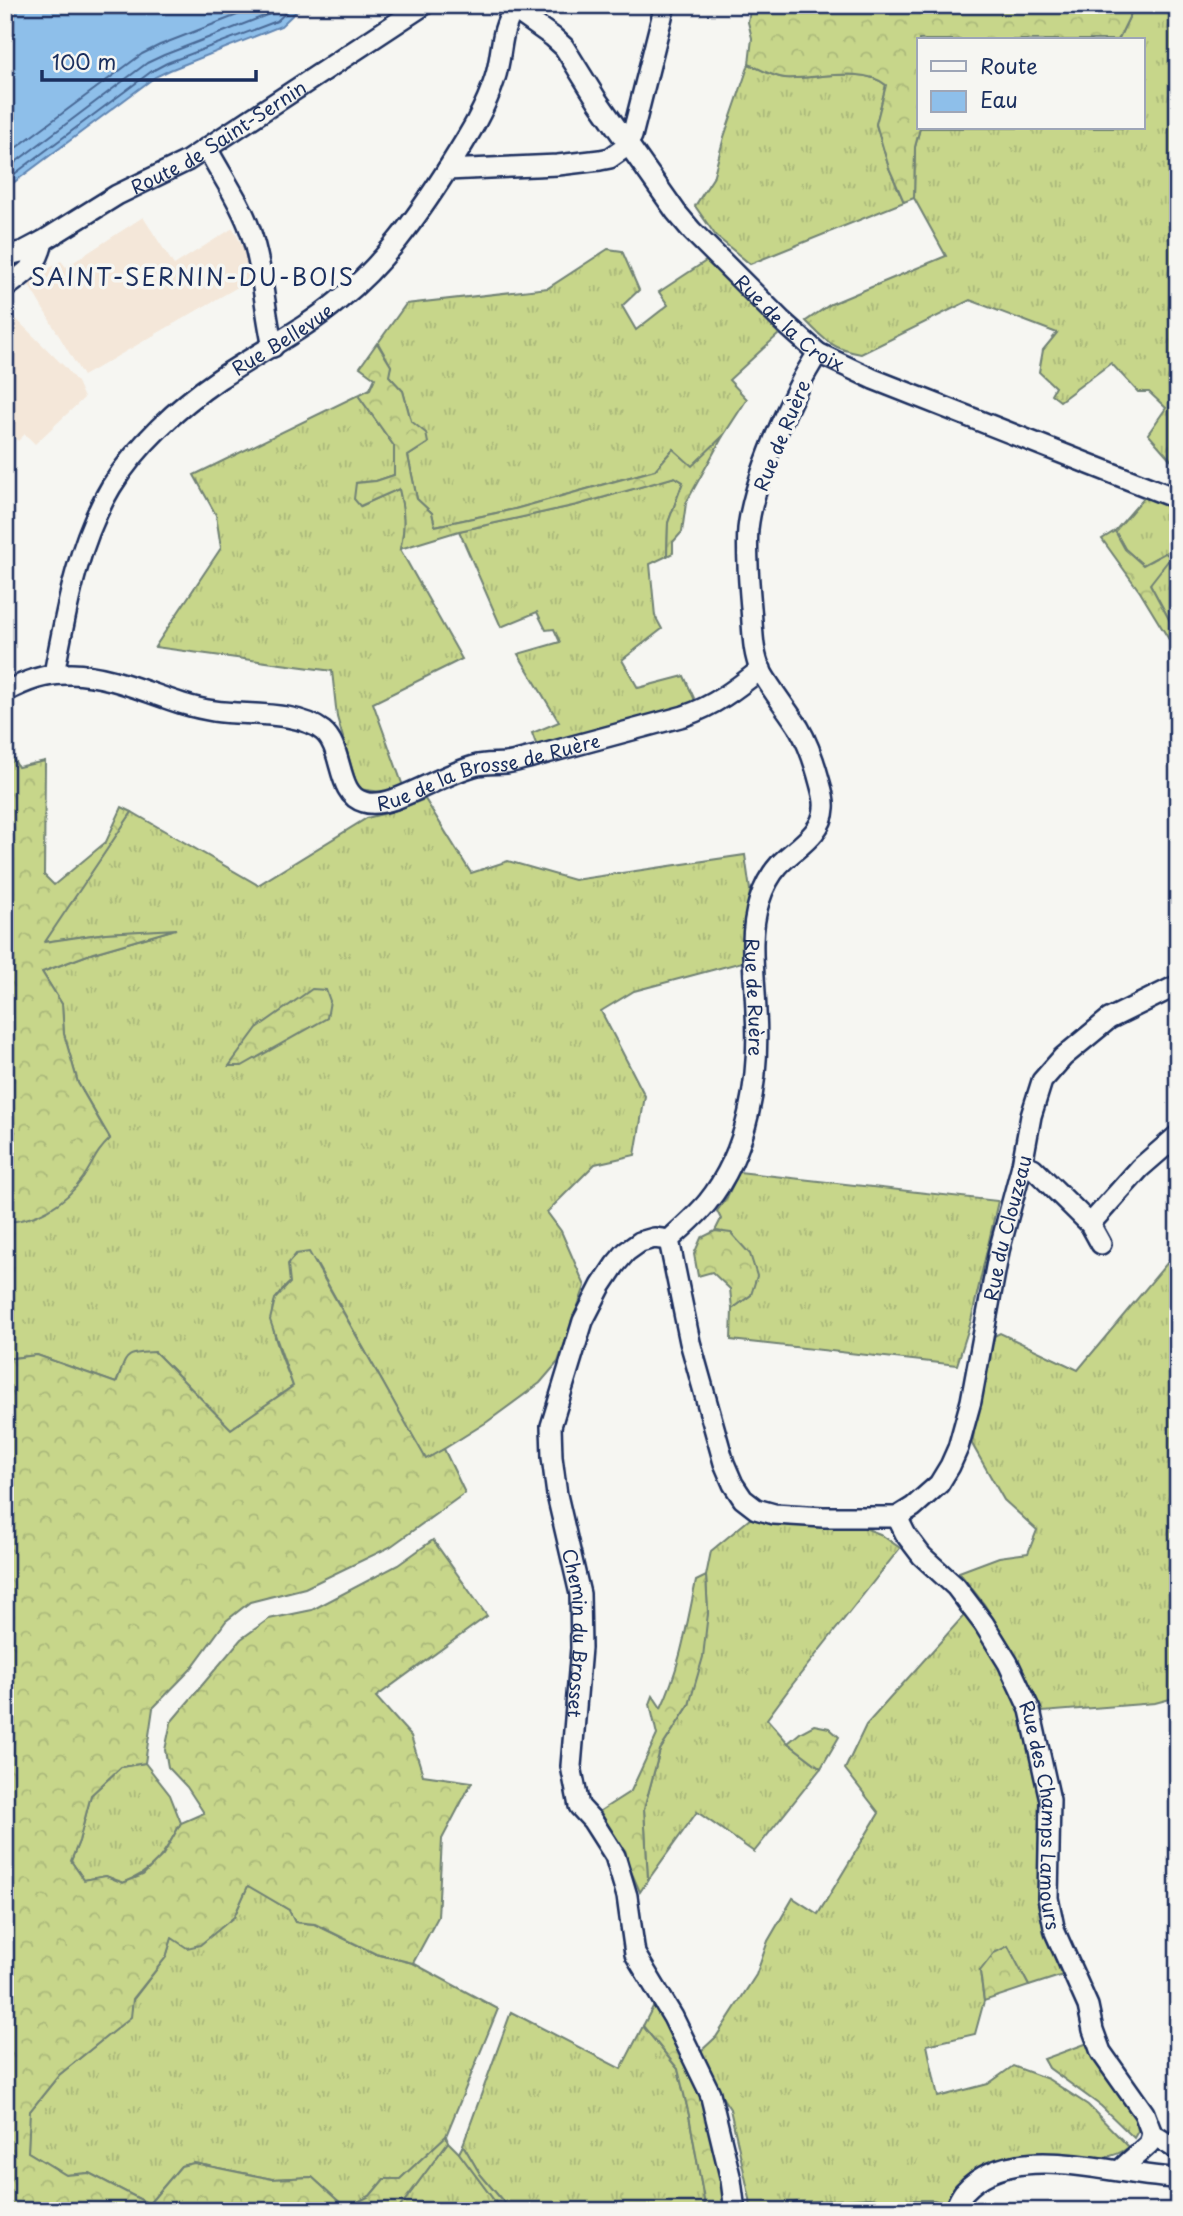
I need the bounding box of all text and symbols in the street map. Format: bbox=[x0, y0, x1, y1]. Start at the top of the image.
scale bar bbox=[42, 38, 256, 82]
legend bbox=[917, 38, 1144, 130]
text: 100 m bbox=[52, 45, 116, 77]
text: Route bbox=[980, 49, 1038, 81]
street label: Route de Saint-Sernin bbox=[125, 73, 311, 201]
text: Eau bbox=[980, 83, 1018, 115]
district label: SAINT-SERNIN-DU-BOIS bbox=[31, 259, 355, 294]
street label: Rue de la Croix bbox=[729, 268, 849, 377]
street label: Rue Bellevue bbox=[226, 296, 339, 382]
street label: Rue de Ruère bbox=[746, 375, 816, 495]
street label: Rue de la Brosse de Ruère bbox=[374, 725, 603, 817]
street label: Rue de Ruère bbox=[739, 938, 771, 1057]
street label: Rue du Clouzeau bbox=[976, 1153, 1038, 1303]
street label: Chemin du Brosset bbox=[556, 1545, 595, 1719]
street label: Rue des Champs Lamours bbox=[1013, 1696, 1068, 1932]

